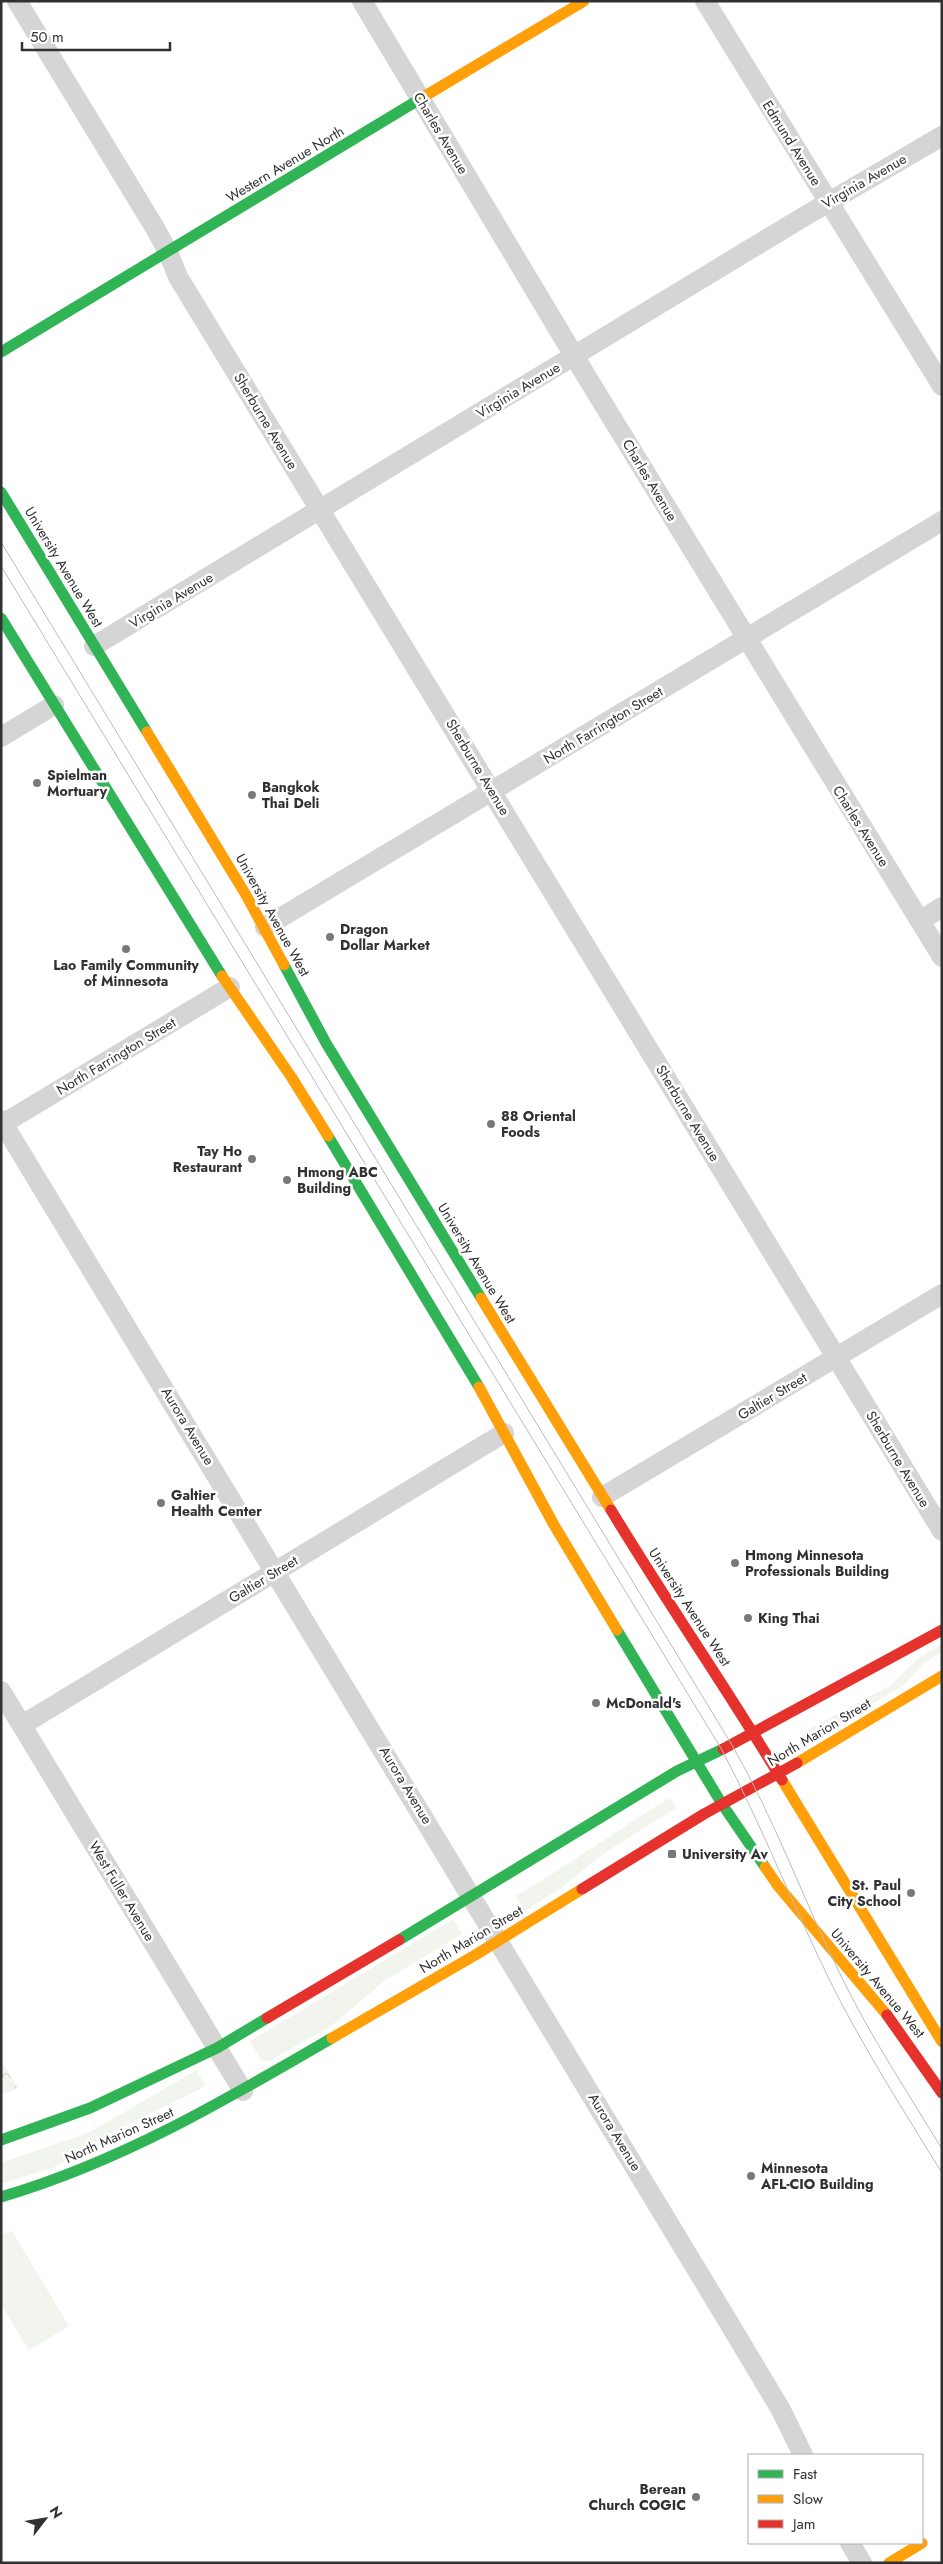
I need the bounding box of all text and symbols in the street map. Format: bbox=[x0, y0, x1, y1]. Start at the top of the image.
scale bar bbox=[22, 20, 170, 52]
text: 50 m bbox=[30, 26, 64, 48]
street label: Charles Avenue bbox=[409, 88, 473, 178]
street label: Edmund Avenue bbox=[758, 97, 826, 189]
street label: Western Avenue North bbox=[222, 121, 348, 207]
street label: Virginia Avenue bbox=[818, 149, 910, 213]
street label: Virginia Avenue bbox=[472, 357, 564, 423]
street label: Sherburne Avenue bbox=[229, 369, 303, 473]
street label: Charles Avenue bbox=[618, 435, 682, 525]
street label: University Avenue West bbox=[20, 503, 108, 632]
street label: Virginia Avenue bbox=[125, 567, 217, 633]
street label: North Farrington Street bbox=[540, 681, 667, 769]
street label: Sherburne Avenue bbox=[441, 715, 515, 819]
place label: Spielman Mortuary bbox=[47, 765, 108, 801]
marker: Spielman Mortuary bbox=[31, 777, 43, 789]
place label: Bangkok Thai Deli bbox=[262, 777, 320, 813]
street label: Charles Avenue bbox=[828, 782, 894, 870]
marker: Bangkok Thai Deli bbox=[246, 789, 258, 801]
street label: University Avenue West bbox=[231, 850, 315, 981]
place label: Dragon Dollar Market bbox=[340, 919, 430, 955]
marker: Dragon Dollar Market bbox=[324, 931, 336, 943]
marker: Lao Family Community of Minnesota bbox=[120, 943, 132, 955]
place label: Lao Family Community of Minnesota bbox=[53, 955, 200, 991]
street label: North Farrington Street bbox=[53, 1012, 180, 1100]
street label: Sherburne Avenue bbox=[651, 1061, 725, 1165]
place label: 88 Oriental Foods bbox=[501, 1106, 576, 1142]
marker: 88 Oriental Foods bbox=[485, 1118, 497, 1130]
place label: Tay Ho Restaurant bbox=[173, 1141, 243, 1177]
marker: Tay Ho Restaurant bbox=[246, 1153, 258, 1165]
place label: Hmong ABC Building bbox=[297, 1162, 378, 1198]
marker: Hmong ABC Building bbox=[281, 1174, 293, 1186]
street label: University Avenue West bbox=[433, 1199, 521, 1328]
street label: Galtier Street bbox=[734, 1367, 811, 1425]
street label: Aurora Avenue bbox=[157, 1383, 219, 1469]
street label: Sherburne Avenue bbox=[861, 1407, 935, 1511]
place label: Galtier Health Center bbox=[171, 1485, 262, 1521]
marker: Galtier Health Center bbox=[155, 1497, 167, 1509]
street label: University Avenue West bbox=[644, 1544, 736, 1671]
place label: Hmong Minnesota Professionals Building bbox=[745, 1545, 889, 1581]
street label: Galtier Street bbox=[225, 1550, 302, 1608]
marker: Hmong Minnesota Professionals Building bbox=[729, 1557, 741, 1569]
place label: King Thai bbox=[758, 1608, 820, 1628]
marker: King Thai bbox=[742, 1612, 754, 1624]
place label: McDonald's bbox=[606, 1693, 682, 1713]
street label: North Marion Street bbox=[764, 1693, 875, 1771]
marker: McDonald's bbox=[590, 1697, 602, 1709]
street label: Aurora Avenue bbox=[375, 1742, 437, 1828]
street label: West Fuller Avenue bbox=[84, 1837, 160, 1945]
place label: University Av bbox=[682, 1844, 768, 1864]
marker: University Av bbox=[666, 1848, 678, 1860]
place label: St. Paul City School bbox=[827, 1875, 901, 1911]
marker: St. Paul City School bbox=[905, 1887, 917, 1899]
street label: North Marion Street bbox=[416, 1900, 527, 1978]
street label: University Avenue West bbox=[826, 1924, 930, 2043]
street label: Aurora Avenue bbox=[584, 2089, 646, 2175]
street label: North Marion Street bbox=[61, 2102, 177, 2168]
place label: Minnesota AFL-CIO Building bbox=[760, 2158, 874, 2194]
marker: Minnesota AFL-CIO Building bbox=[745, 2170, 757, 2182]
legend bbox=[748, 2454, 923, 2544]
text: Fast bbox=[793, 2463, 817, 2485]
place label: Berean Church COGIC bbox=[589, 2479, 686, 2515]
text: Slow bbox=[793, 2488, 824, 2510]
marker: Berean Church COGIC bbox=[690, 2491, 702, 2503]
north arrow bbox=[20, 2494, 70, 2544]
text: N bbox=[45, 2502, 68, 2522]
text: Jam bbox=[791, 2513, 816, 2535]

